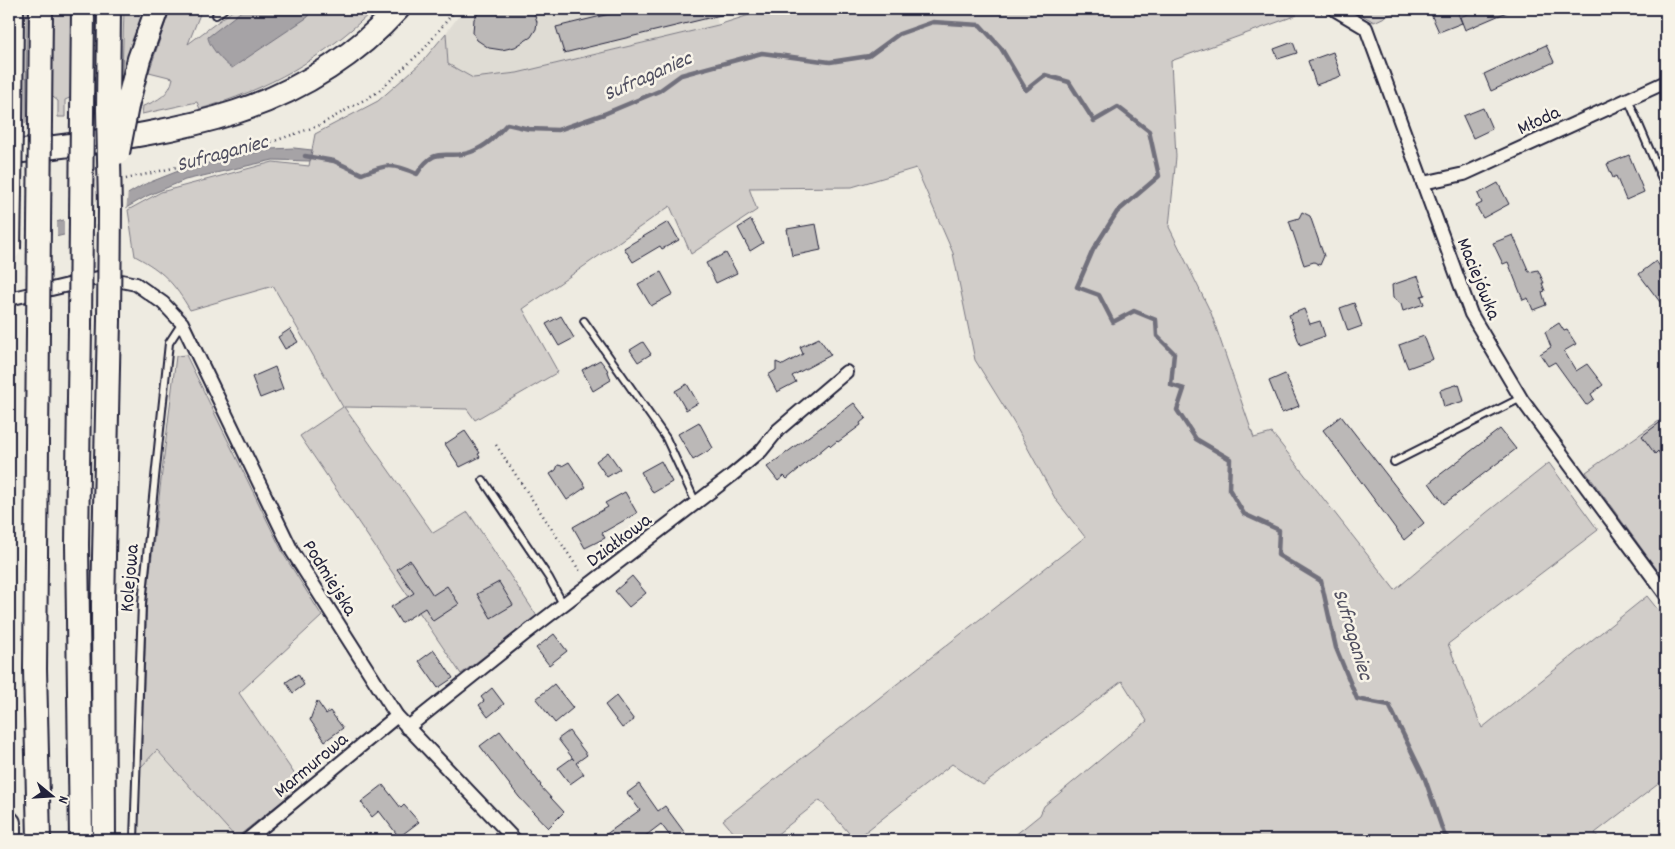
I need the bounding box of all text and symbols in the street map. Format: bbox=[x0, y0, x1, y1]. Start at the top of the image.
water label: Sufraganiec bbox=[599, 44, 699, 110]
street label: Młoda bbox=[1513, 99, 1566, 144]
water label: Sufraganiec bbox=[174, 128, 273, 182]
street label: Maciejówka bbox=[1448, 234, 1507, 325]
street label: Działkowa bbox=[581, 507, 659, 575]
street label: Podmiejska bbox=[294, 535, 363, 622]
street label: Kolejowa bbox=[114, 543, 148, 613]
water label: Sufraganiec bbox=[1323, 586, 1380, 686]
street label: Marmurowa bbox=[269, 726, 356, 806]
north arrow bbox=[28, 772, 78, 822]
text: N bbox=[52, 793, 73, 806]

